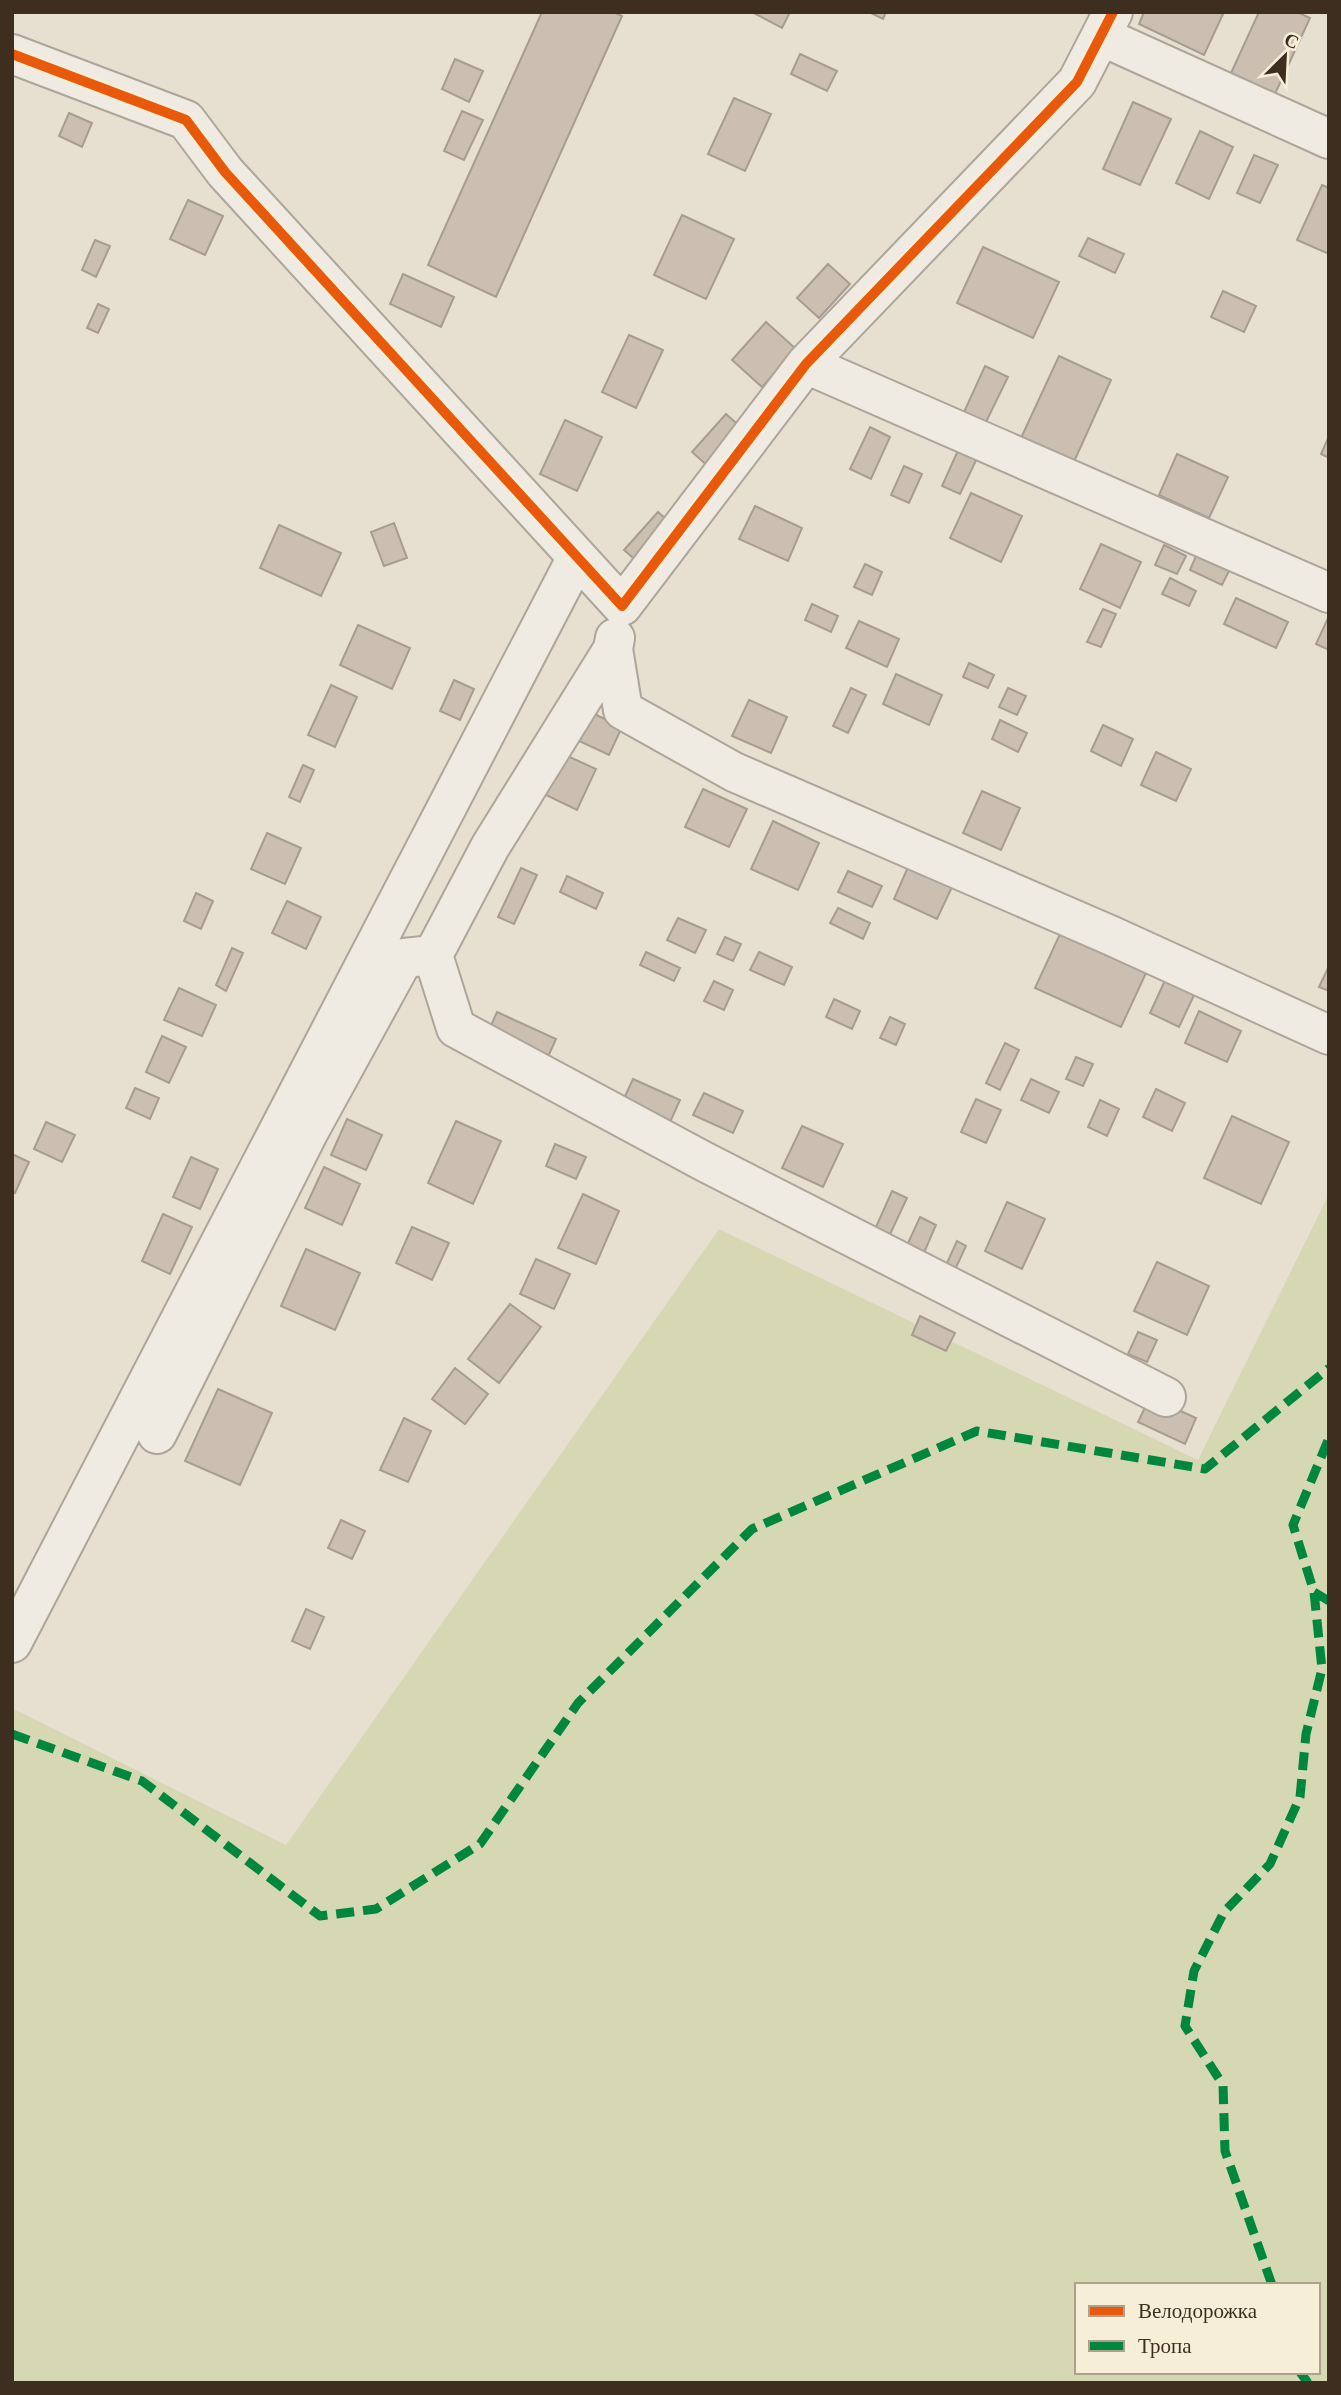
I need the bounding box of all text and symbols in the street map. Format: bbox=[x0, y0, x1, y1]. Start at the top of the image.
north arrow bbox=[1250, 21, 1320, 91]
text: С bbox=[1281, 29, 1302, 53]
legend bbox=[1075, 2283, 1320, 2374]
text: Велодорожка bbox=[1138, 2299, 1258, 2323]
text: Тропа bbox=[1138, 2334, 1192, 2358]

